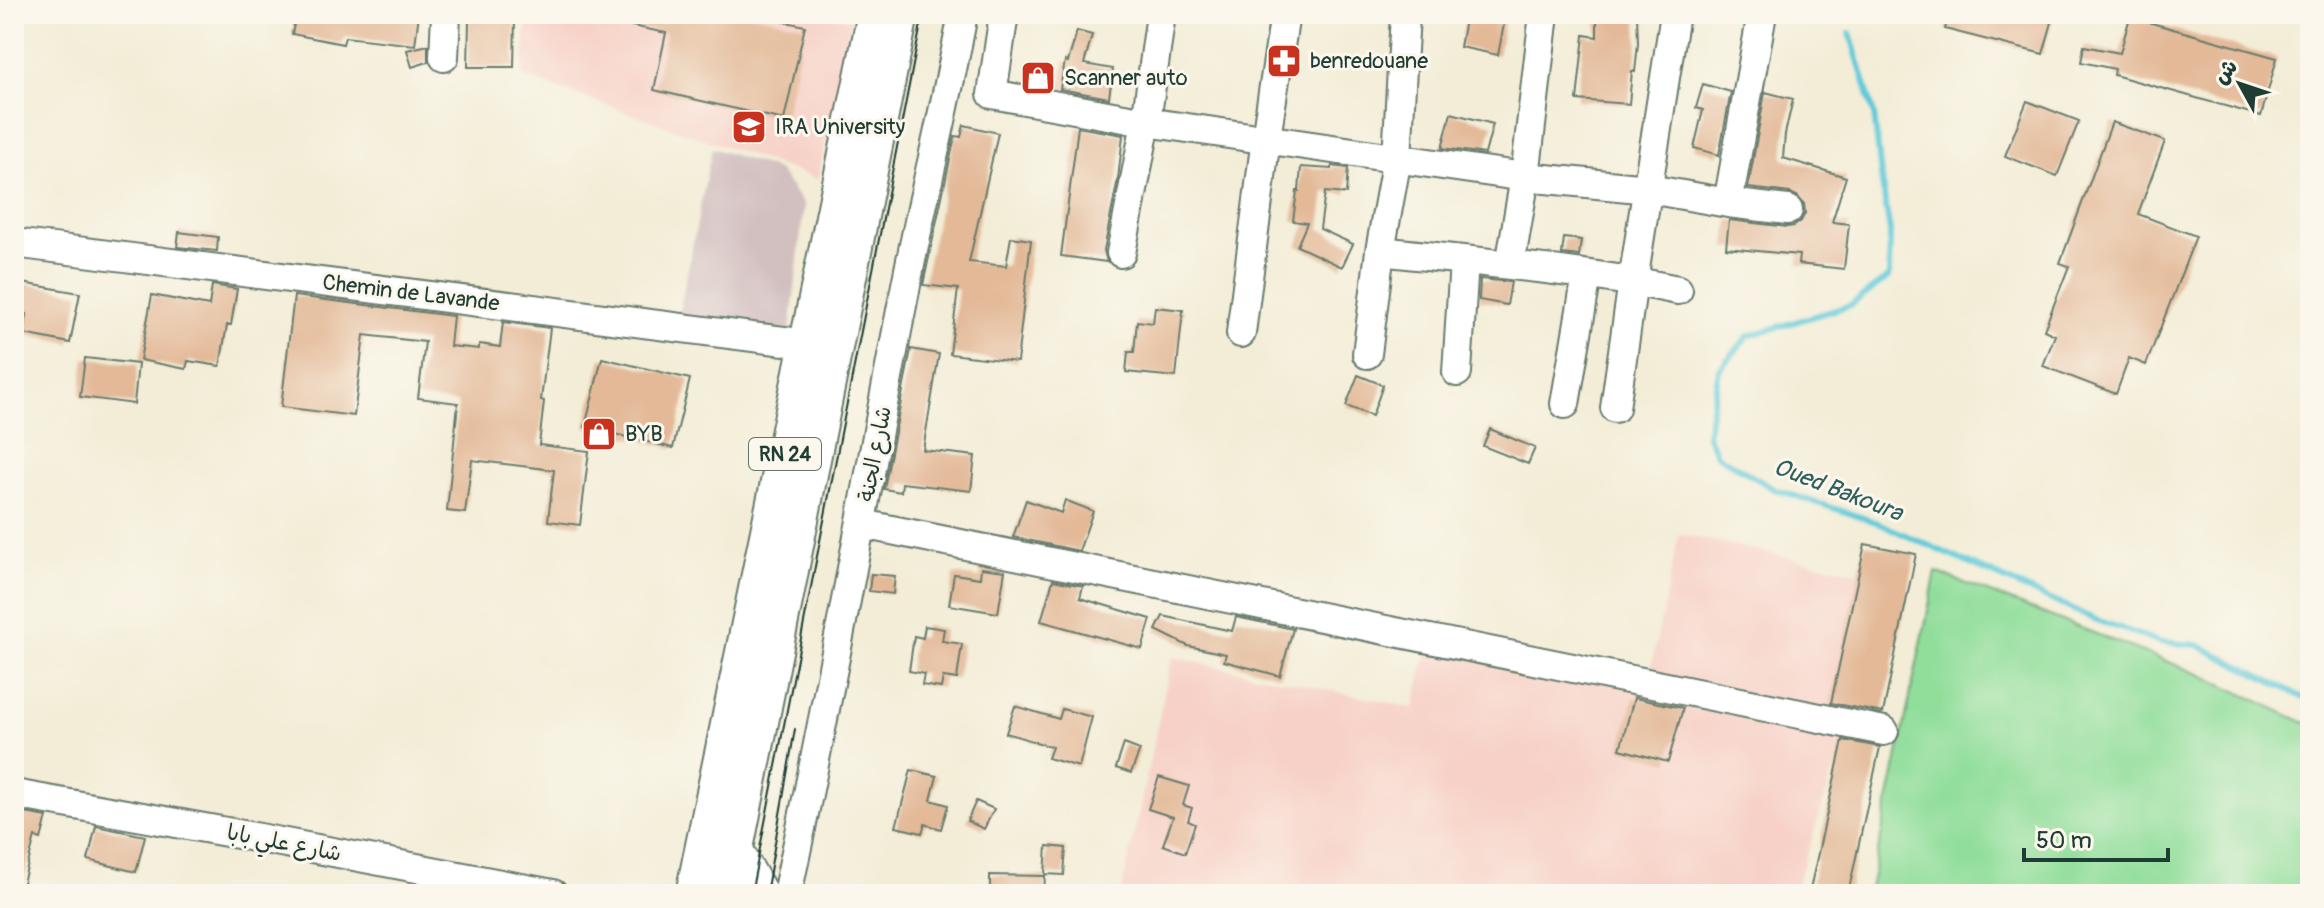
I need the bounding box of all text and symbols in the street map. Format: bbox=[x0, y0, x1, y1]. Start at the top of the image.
pharmacy icon: benredouane bbox=[1265, 42, 1303, 80]
north arrow bbox=[2200, 44, 2280, 124]
place label: benredouane bbox=[1310, 47, 1428, 75]
text: ش bbox=[2207, 54, 2244, 90]
shop icon: Scanner auto bbox=[1019, 59, 1057, 97]
place label: Scanner auto bbox=[1064, 64, 1188, 92]
school or university icon: IRA University bbox=[730, 108, 768, 146]
place label: IRA University bbox=[775, 113, 905, 141]
street label: Chemin de Lavande bbox=[321, 268, 501, 318]
street label: شارع الجنة bbox=[852, 404, 899, 504]
shop icon: BYB bbox=[580, 415, 618, 453]
place label: BYB bbox=[625, 420, 663, 448]
road number: RN 24 bbox=[749, 438, 821, 470]
water label: Oued Bakoura bbox=[1770, 452, 1908, 528]
scale bar bbox=[2024, 812, 2168, 862]
street label: شارع علي بابا bbox=[223, 818, 344, 873]
text: 50 m bbox=[2036, 826, 2092, 855]

